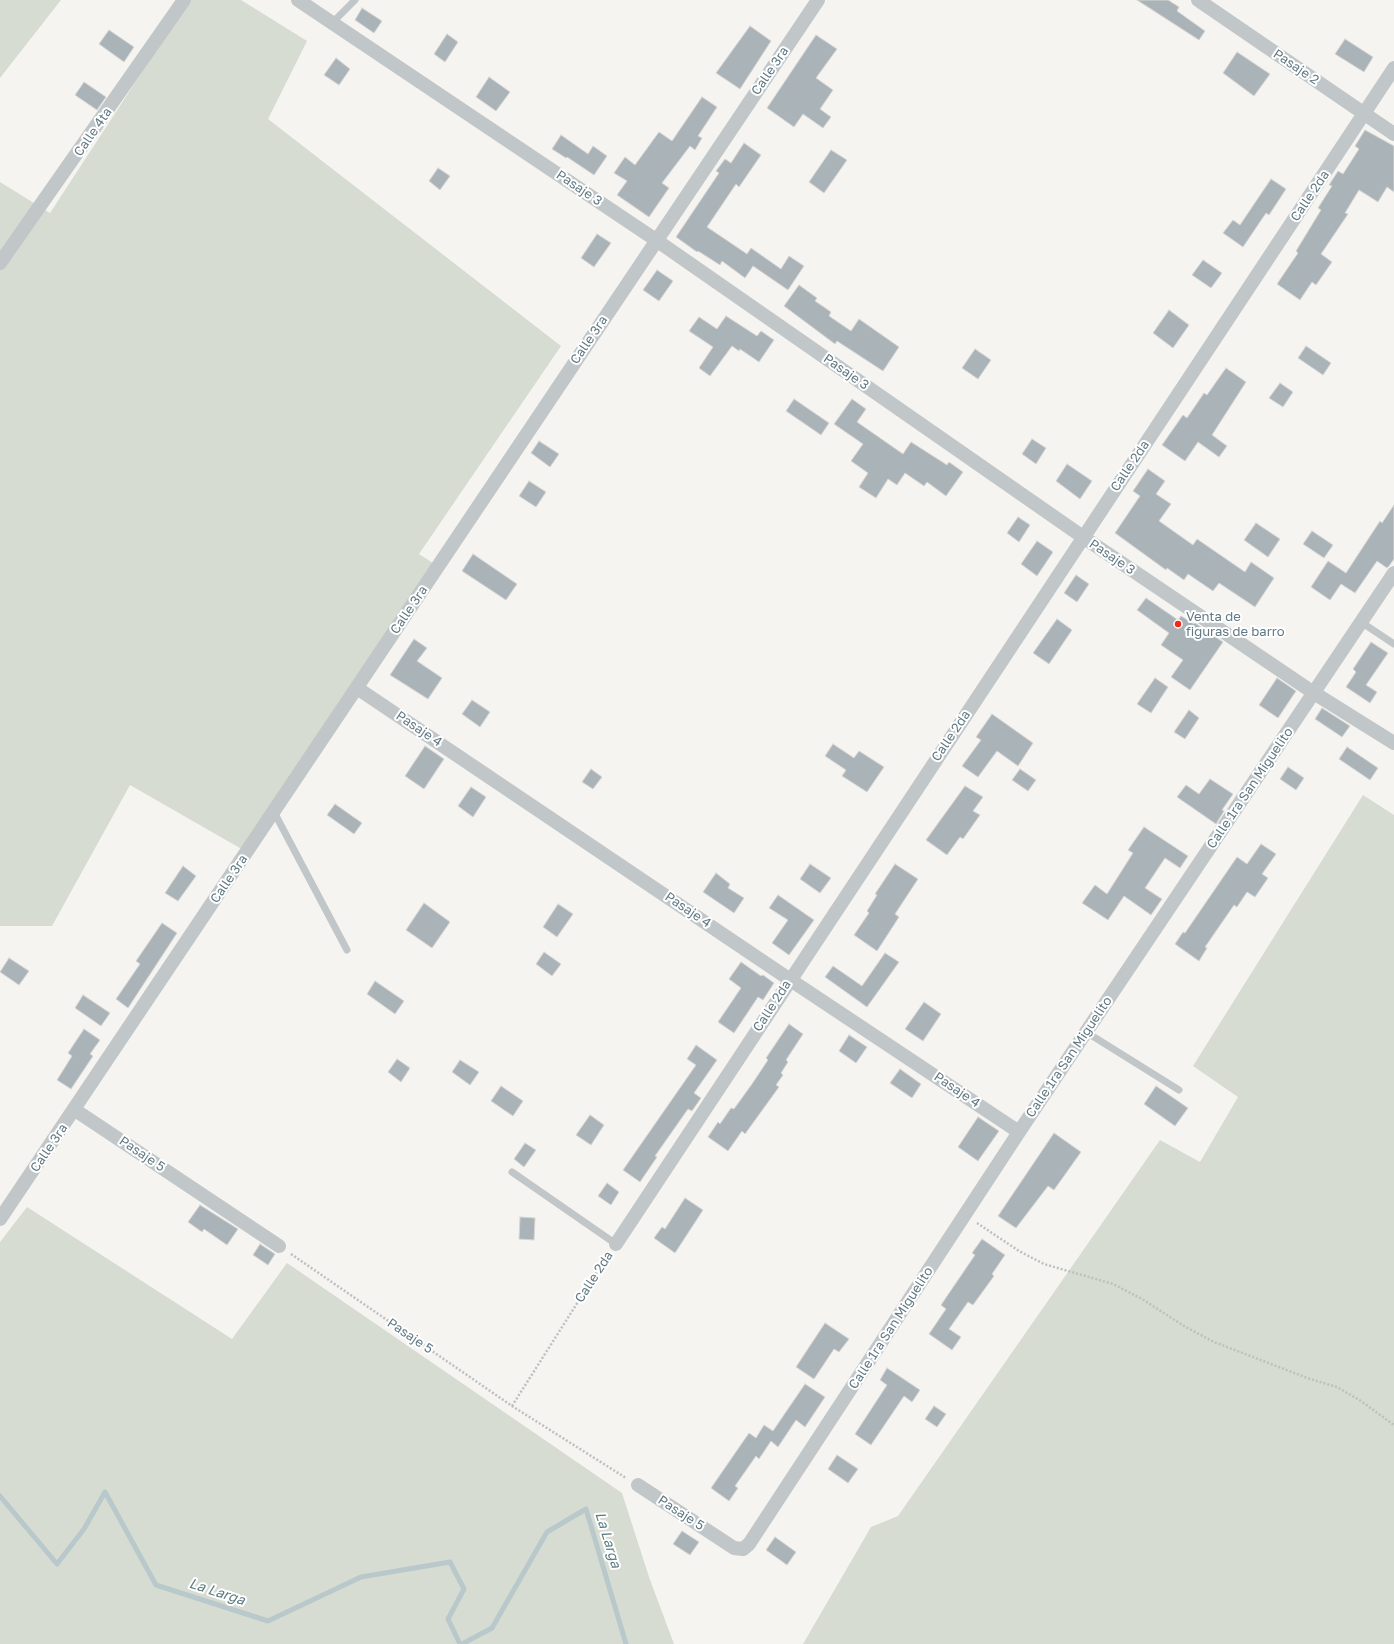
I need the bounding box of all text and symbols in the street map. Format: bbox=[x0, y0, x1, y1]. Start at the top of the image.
street label: Calle 3ra bbox=[748, 44, 792, 98]
street label: Pasaje 2 bbox=[1270, 46, 1322, 88]
street label: Calle 4ta bbox=[71, 105, 115, 159]
street label: Pasaje 3 bbox=[553, 167, 605, 209]
street label: Calle 2da bbox=[1287, 168, 1333, 224]
street label: Calle 3ra bbox=[567, 313, 611, 367]
street label: Pasaje 3 bbox=[820, 351, 872, 393]
street label: Calle 2da bbox=[1107, 438, 1153, 494]
street label: Pasaje 3 bbox=[1086, 536, 1138, 578]
street label: Calle 3ra bbox=[387, 583, 431, 637]
place label: Venta de figuras de barro bbox=[1186, 609, 1284, 640]
marker: Venta de figuras de barro bbox=[1173, 619, 1183, 629]
street label: Pasaje 4 bbox=[393, 708, 445, 750]
street label: Calle 2da bbox=[928, 708, 974, 764]
street label: Calle 1ra San Miguelito bbox=[1204, 725, 1296, 851]
street label: Calle 3ra bbox=[207, 852, 251, 906]
street label: Pasaje 4 bbox=[662, 889, 714, 931]
street label: Calle 2da bbox=[750, 977, 794, 1035]
street label: Calle 1ra San Miguelito bbox=[1023, 994, 1115, 1120]
street label: Pasaje 4 bbox=[931, 1069, 983, 1111]
street label: Calle 3ra bbox=[27, 1121, 71, 1175]
street label: Pasaje 5 bbox=[116, 1133, 168, 1175]
street label: Calle 2da bbox=[572, 1248, 616, 1306]
street label: Calle 1ra San Miguelito bbox=[846, 1264, 936, 1392]
street label: Pasaje 5 bbox=[384, 1315, 436, 1357]
street label: Pasaje 5 bbox=[655, 1492, 707, 1534]
water label: La Larga bbox=[592, 1510, 624, 1570]
water label: La Larga bbox=[187, 1575, 247, 1609]

